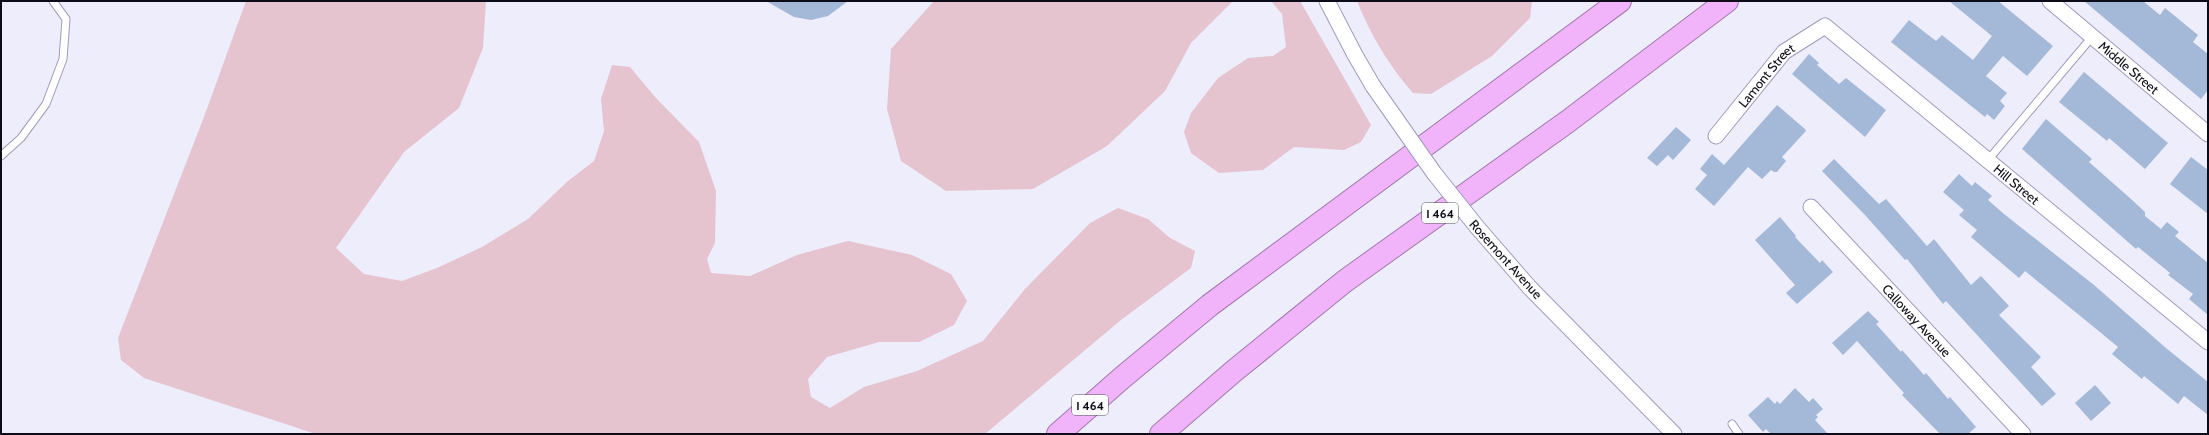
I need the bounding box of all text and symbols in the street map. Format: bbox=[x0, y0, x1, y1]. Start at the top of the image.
street label: Middle Street bbox=[2095, 37, 2163, 98]
street label: Lamont Street bbox=[1735, 39, 1798, 110]
street label: Hill Street bbox=[1991, 161, 2043, 208]
road number: I 464 bbox=[1422, 203, 1458, 223]
street label: Rosemont Avenue bbox=[1466, 216, 1546, 302]
street label: Calloway Avenue bbox=[1879, 281, 1955, 360]
road number: I 464 bbox=[1072, 395, 1108, 415]

